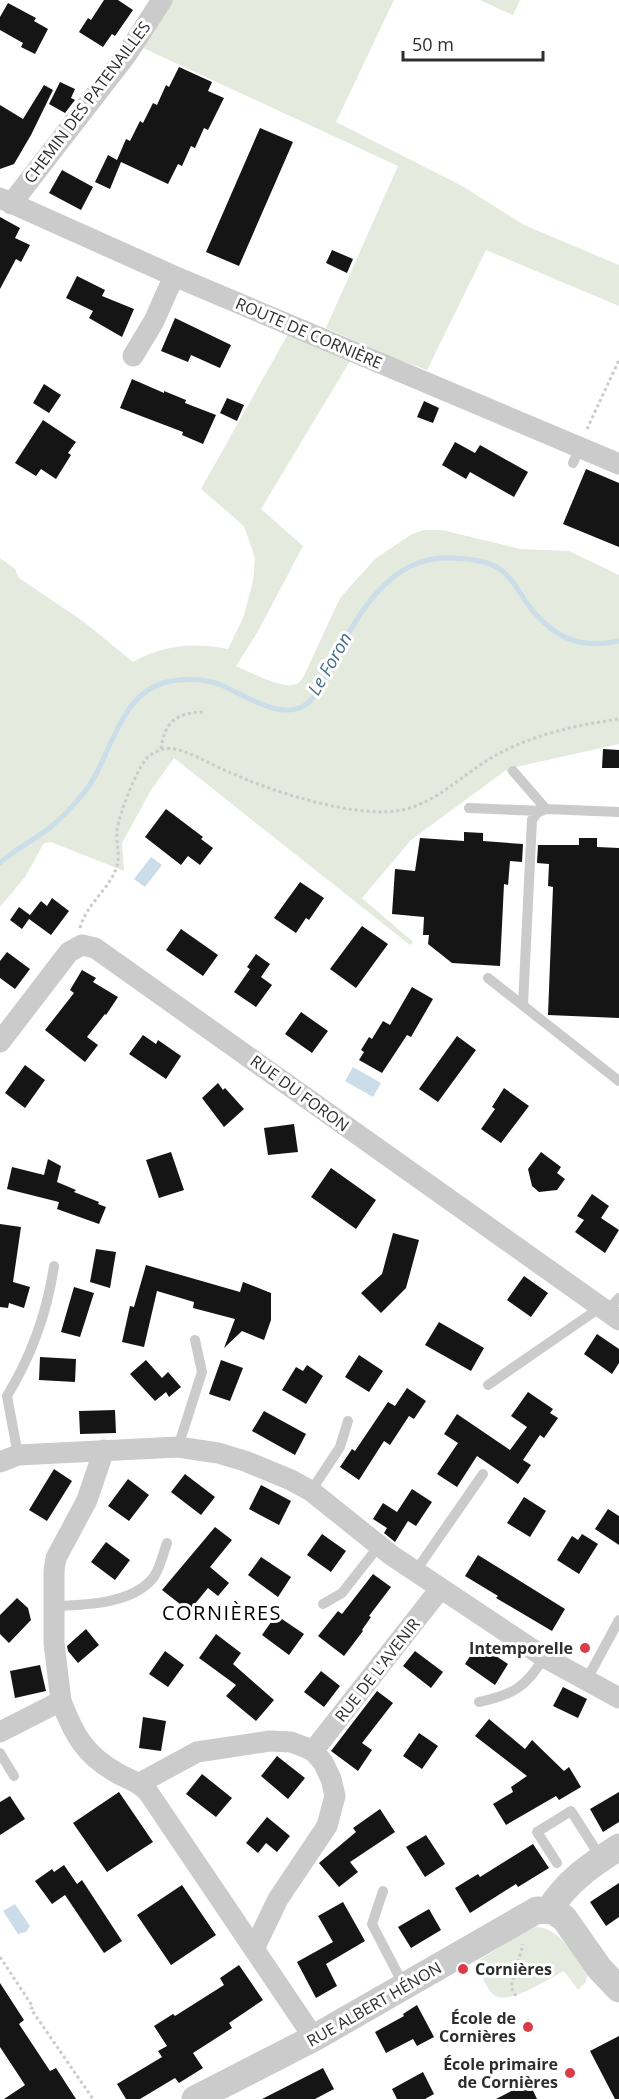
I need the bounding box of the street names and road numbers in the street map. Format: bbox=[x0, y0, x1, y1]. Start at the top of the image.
street label: CHEMIN DES PATENAILLES bbox=[19, 16, 155, 188]
street label: ROUTE DE CORNIÈRE bbox=[232, 292, 386, 374]
street label: RUE DU FORON bbox=[246, 1050, 354, 1136]
street label: RUE DE L'AVENIR bbox=[330, 1613, 425, 1726]
street label: RUE ALBERT HÉNON bbox=[303, 1956, 445, 2052]

